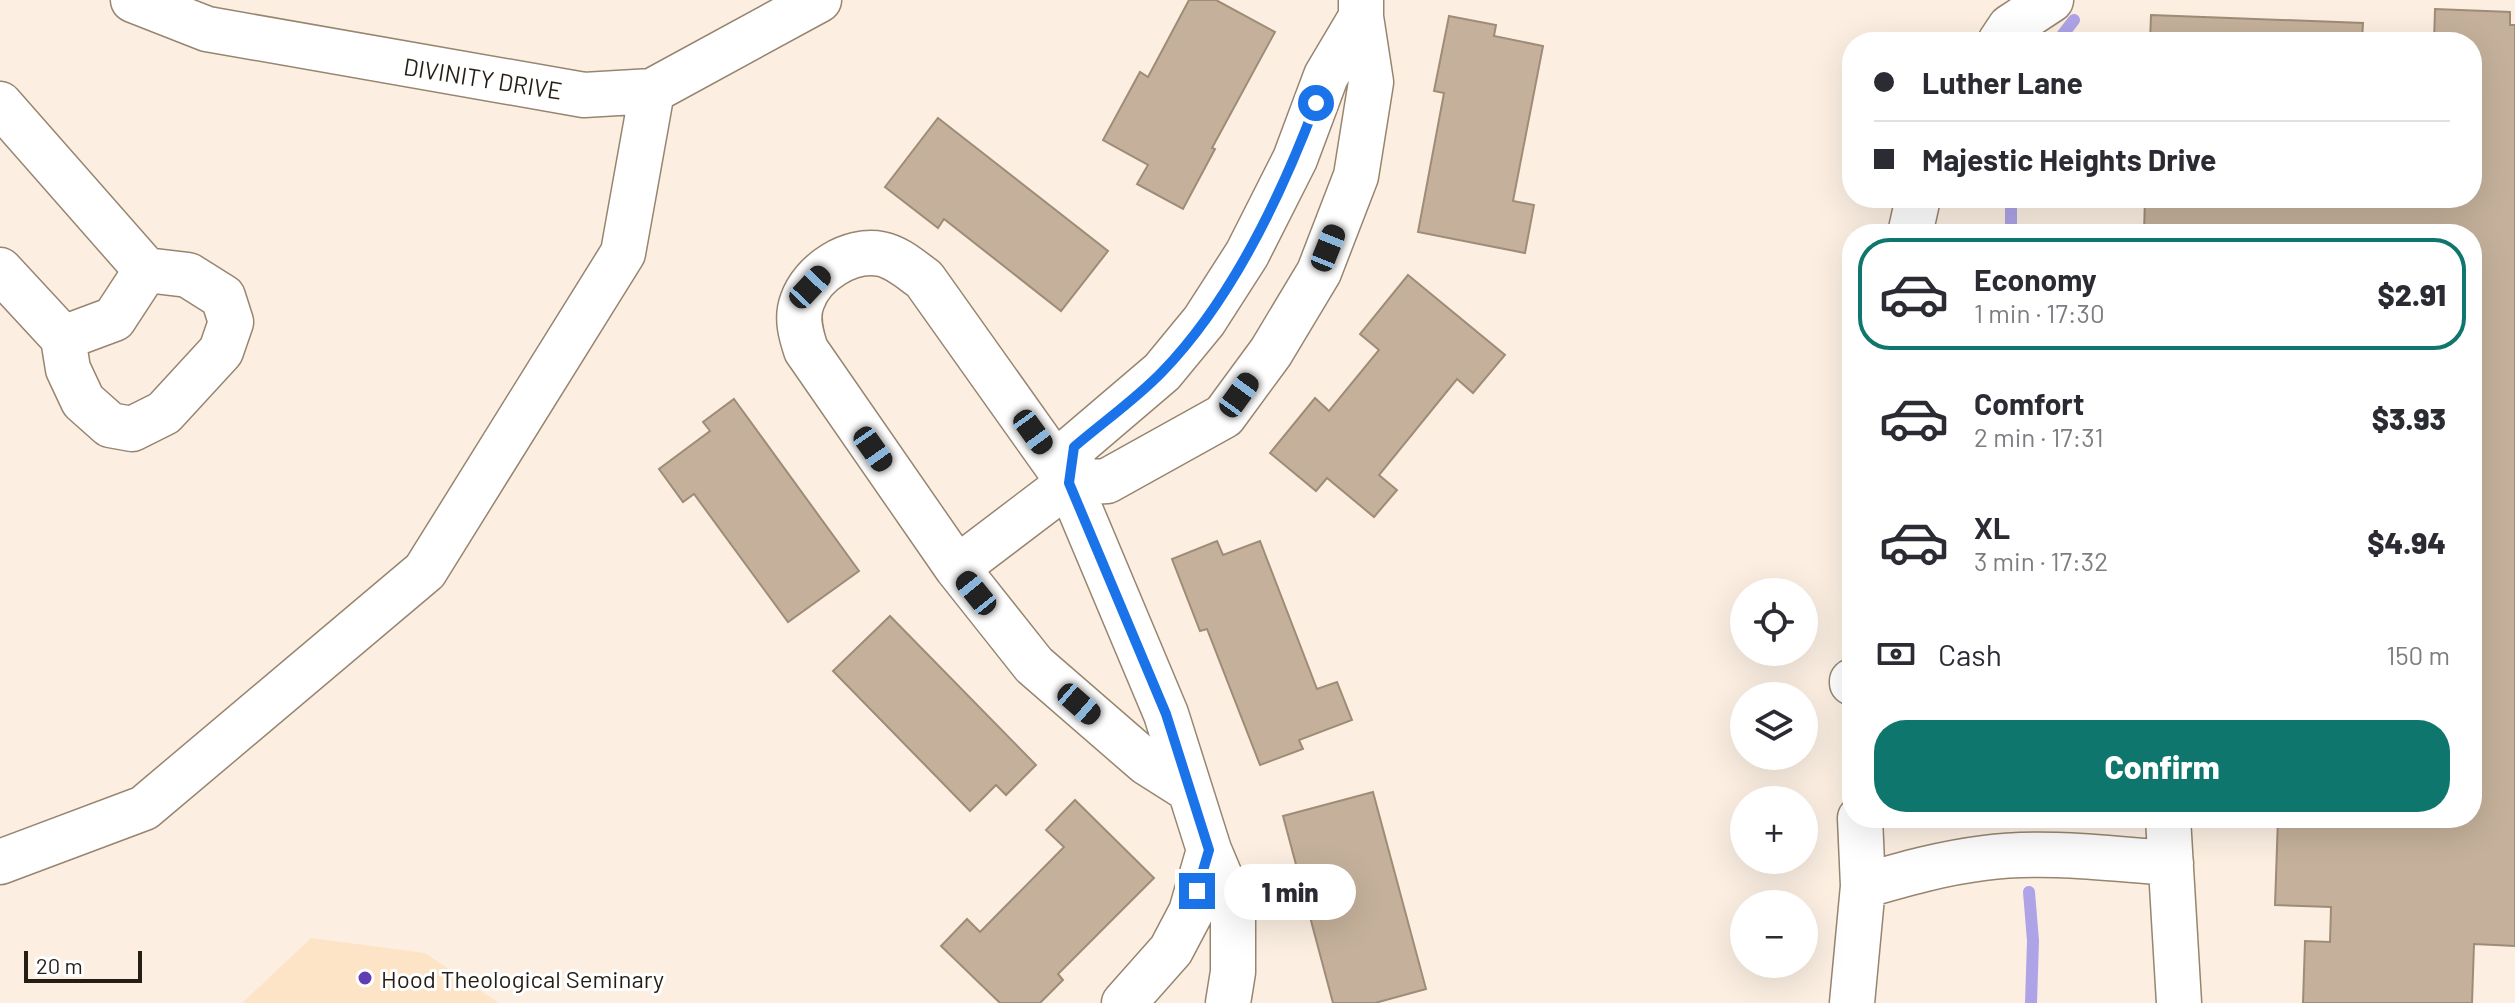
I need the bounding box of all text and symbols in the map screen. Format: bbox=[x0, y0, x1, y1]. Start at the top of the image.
street label: DIVINITY DRIVE bbox=[402, 51, 564, 105]
text: Luther Lane bbox=[1922, 64, 2083, 100]
route start bbox=[1298, 85, 1334, 121]
text: Majestic Heights Drive bbox=[1922, 141, 2216, 177]
car bbox=[1308, 221, 1348, 275]
icon: car bbox=[1878, 258, 1950, 330]
car bbox=[785, 261, 835, 313]
text: Economy bbox=[1974, 261, 2097, 297]
text: $2.91 bbox=[2378, 276, 2446, 312]
text: 1 min · 17:30 bbox=[1974, 297, 2105, 328]
car bbox=[1215, 369, 1263, 421]
icon: car bbox=[1878, 382, 1950, 454]
text: Comfort bbox=[1974, 385, 2084, 421]
text: $3.93 bbox=[2372, 400, 2446, 436]
car bbox=[1009, 406, 1057, 458]
text: 2 min · 17:31 bbox=[1974, 421, 2104, 452]
car bbox=[849, 422, 897, 476]
icon: car bbox=[1878, 506, 1950, 578]
text: XL bbox=[1974, 509, 2010, 545]
text: $4.94 bbox=[2367, 524, 2446, 560]
text: 3 min · 17:32 bbox=[1974, 545, 2108, 576]
car bbox=[952, 567, 1000, 619]
map controls bbox=[1730, 578, 1818, 978]
button: locate bbox=[1730, 578, 1818, 666]
icon: cash bbox=[1874, 632, 1918, 676]
text: Cash bbox=[1938, 636, 2002, 672]
text: 150 m bbox=[2386, 639, 2450, 670]
car bbox=[1053, 679, 1105, 729]
button: layers bbox=[1730, 682, 1818, 770]
button: Confirm bbox=[1874, 720, 2450, 812]
button: + bbox=[1730, 786, 1818, 874]
callout: 1 min bbox=[1225, 863, 1357, 919]
route end bbox=[1179, 873, 1215, 909]
text: 1 min bbox=[1261, 876, 1319, 907]
button: − bbox=[1730, 890, 1818, 978]
scale bar bbox=[24, 947, 142, 983]
text: 20 m bbox=[36, 952, 83, 978]
place label: Hood Theological Seminary bbox=[381, 964, 664, 993]
marker: Hood Theological Seminary bbox=[356, 969, 374, 987]

